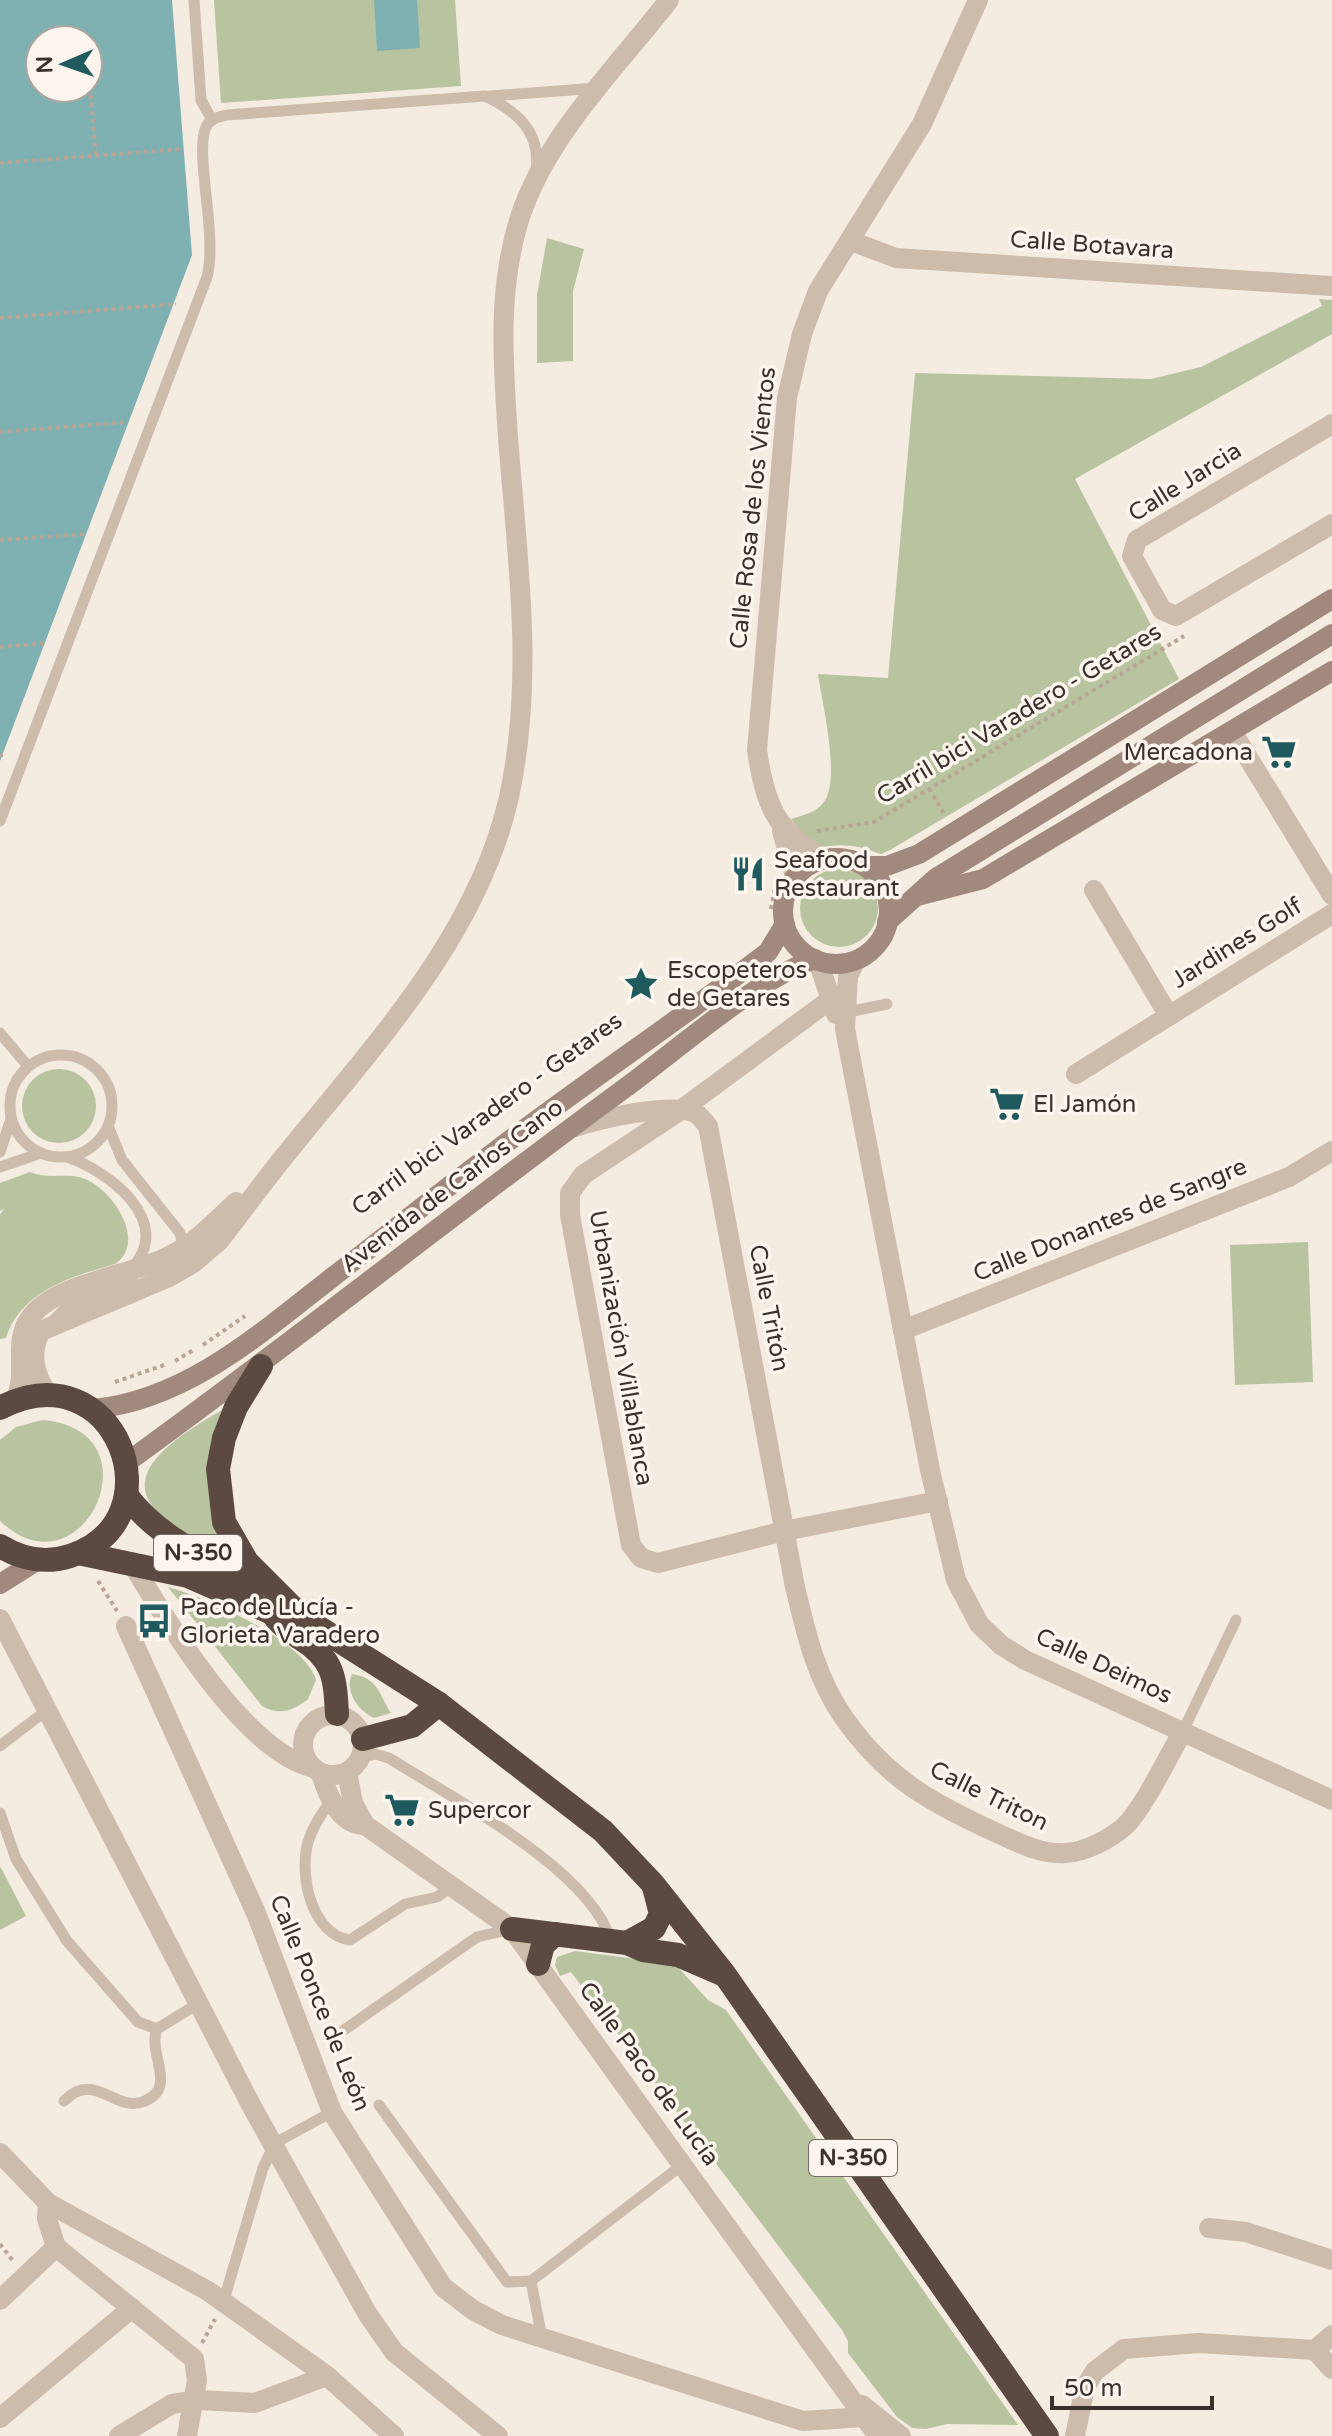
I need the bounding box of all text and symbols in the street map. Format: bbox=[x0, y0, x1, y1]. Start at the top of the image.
north arrow bbox=[24, 24, 104, 104]
text: N bbox=[32, 55, 58, 74]
street label: Calle Botavara bbox=[1009, 225, 1175, 265]
street label: Calle Rosa de los Vientos bbox=[724, 365, 782, 651]
street label: Calle Jarcia bbox=[1123, 436, 1247, 528]
street label: Carril bici Varadero - Getares bbox=[871, 617, 1167, 811]
supermarket icon: Mercadona bbox=[1260, 733, 1298, 771]
place label: Mercadona bbox=[1124, 738, 1253, 767]
place label: Seafood Restaurant bbox=[774, 846, 899, 903]
restaurant icon: Seafood Restaurant bbox=[729, 855, 767, 893]
street label: Jardines Golf bbox=[1166, 891, 1308, 995]
place label: Escopeteros de Getares bbox=[667, 956, 807, 1013]
place icon: Escopeteros de Getares bbox=[622, 965, 660, 1003]
street label: Carril bici Varadero - Getares bbox=[346, 1006, 628, 1222]
supermarket icon: El Jamón bbox=[988, 1085, 1026, 1123]
place label: El Jamón bbox=[1033, 1090, 1136, 1119]
street label: Avenida de Carlos Cano bbox=[335, 1093, 569, 1279]
street label: Calle Donantes de Sangre bbox=[969, 1152, 1251, 1288]
street label: Urbanización Villablanca bbox=[582, 1208, 660, 1488]
street label: Calle Tritón bbox=[743, 1242, 795, 1374]
road number: N-350 bbox=[154, 1535, 242, 1571]
place label: Paco de Lucía - Glorieta Varadero bbox=[180, 1593, 380, 1650]
bus stop icon: Paco de Lucía - Glorieta Varadero bbox=[135, 1602, 173, 1640]
street label: Calle Deimos bbox=[1031, 1622, 1177, 1710]
street label: Calle Triton bbox=[925, 1755, 1053, 1837]
supermarket icon: Supercor bbox=[383, 1791, 421, 1829]
place label: Supercor bbox=[428, 1796, 532, 1825]
street label: Calle Ponce de León bbox=[263, 1890, 377, 2116]
street label: Calle Paco de Lucía bbox=[573, 1976, 725, 2172]
road number: N-350 bbox=[809, 2140, 897, 2176]
scale bar bbox=[1052, 2360, 1212, 2410]
text: 50 m bbox=[1064, 2374, 1122, 2403]

